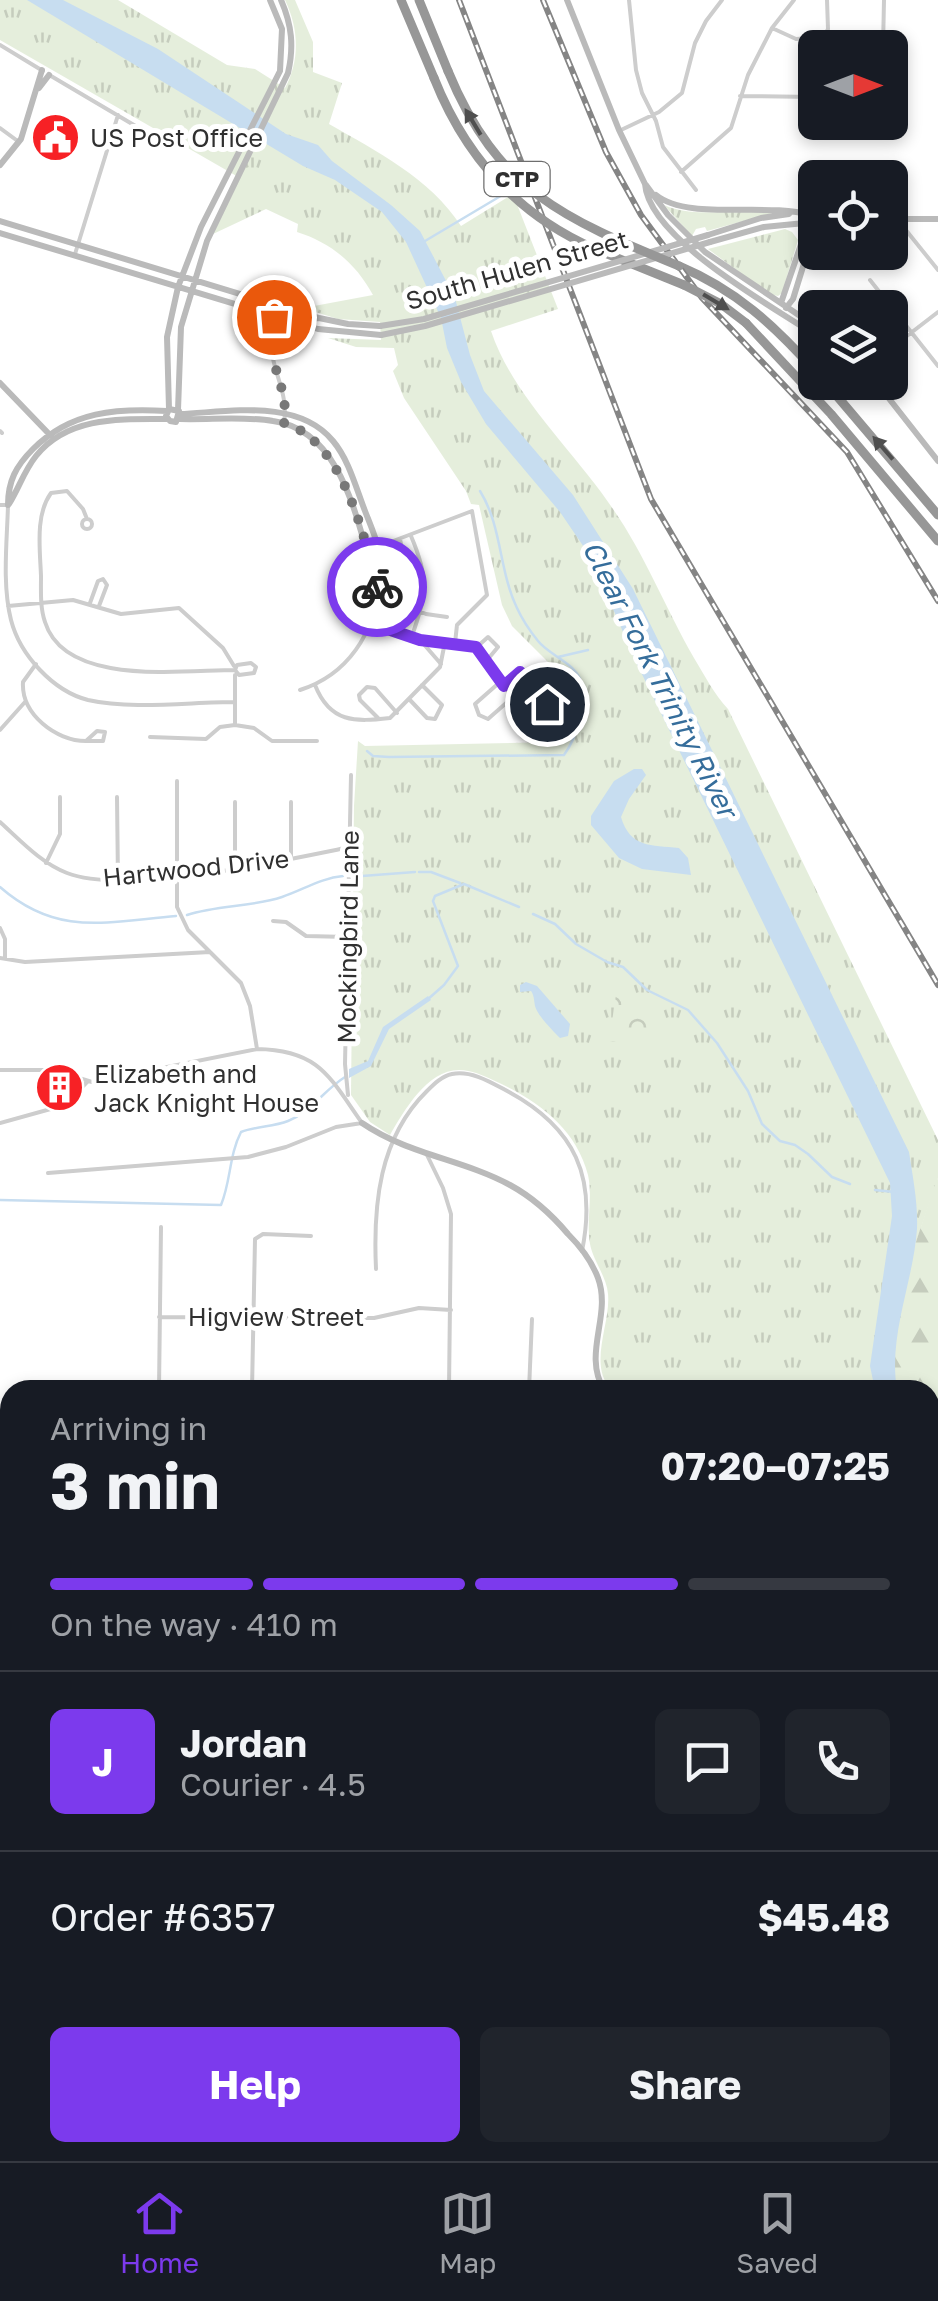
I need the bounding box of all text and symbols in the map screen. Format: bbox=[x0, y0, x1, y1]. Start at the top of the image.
north arrow bbox=[798, 30, 908, 140]
map controls bbox=[798, 30, 908, 400]
one-way arrow bbox=[465, 108, 482, 136]
public building icon: US Post Office bbox=[29, 112, 81, 164]
place label: US Post Office bbox=[90, 122, 263, 153]
button: locate bbox=[798, 160, 908, 270]
road number: CTP bbox=[484, 162, 550, 196]
street label: South Hulen Street bbox=[402, 223, 632, 316]
pin bbox=[232, 275, 317, 360]
icon: bag bbox=[247, 290, 302, 345]
button: layers bbox=[798, 290, 908, 400]
one-way arrow bbox=[702, 293, 730, 310]
one-way arrow bbox=[873, 436, 895, 461]
water label: Clear Fork Trinity River bbox=[576, 535, 746, 826]
courier bbox=[327, 537, 427, 637]
icon: bike bbox=[350, 560, 405, 615]
pin bbox=[505, 662, 590, 747]
icon: home bbox=[520, 677, 575, 732]
street label: Mockingbird Lane bbox=[330, 830, 365, 1044]
street label: Hartwood Drive bbox=[101, 842, 291, 893]
place label: Elizabeth and Jack Knight House bbox=[94, 1058, 319, 1118]
building icon: Elizabeth and Jack Knight House bbox=[33, 1062, 85, 1114]
street label: Higview Street bbox=[188, 1301, 364, 1332]
text: Arriving in bbox=[50, 1409, 207, 1447]
text: 07:20–07:25 bbox=[660, 1443, 890, 1488]
text: 3 min bbox=[50, 1445, 220, 1523]
text: On the way · 410 m bbox=[50, 1605, 338, 1643]
button: chat bbox=[655, 1709, 760, 1814]
button: phone bbox=[785, 1709, 890, 1814]
text: Jordan bbox=[180, 1720, 307, 1765]
text: J bbox=[92, 1739, 113, 1784]
text: Courier · 4.5 bbox=[180, 1765, 366, 1803]
text: Order #6357 bbox=[50, 1894, 276, 1939]
text: $45.48 bbox=[757, 1894, 890, 1939]
button: Help bbox=[50, 2027, 460, 2142]
button: Share bbox=[480, 2027, 890, 2142]
tab: Home bbox=[120, 2186, 199, 2279]
tab: Map bbox=[439, 2186, 496, 2279]
tab: Saved bbox=[736, 2186, 818, 2279]

